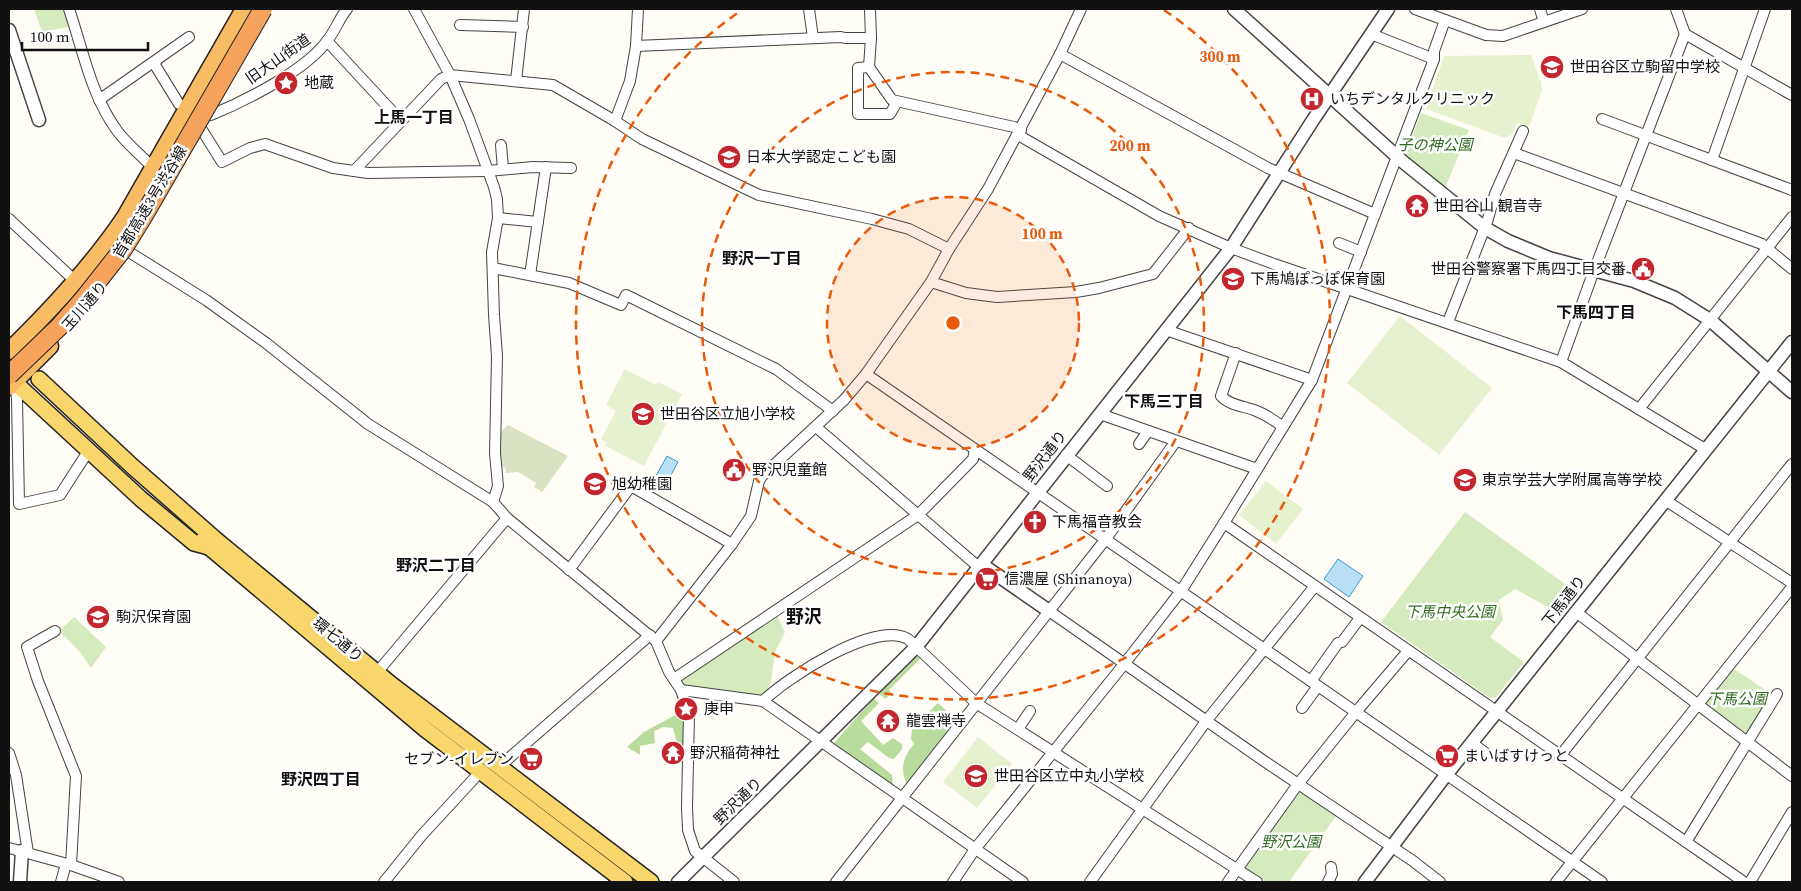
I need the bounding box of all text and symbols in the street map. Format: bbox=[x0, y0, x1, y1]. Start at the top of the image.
scale bar bbox=[22, 20, 149, 52]
text: 100 m bbox=[30, 26, 70, 47]
street label: 旧大山街道 bbox=[241, 28, 314, 89]
text: 300 m bbox=[1199, 46, 1241, 67]
school or university icon: 世田谷区立駒留中学校 bbox=[1539, 54, 1565, 80]
place label: 世田谷区立駒留中学校 bbox=[1570, 56, 1720, 77]
place icon: 地蔵 bbox=[273, 70, 299, 96]
place label: 地蔵 bbox=[304, 72, 334, 93]
hospital icon: いちデンタルクリニック bbox=[1299, 86, 1325, 112]
place label: いちデンタルクリニック bbox=[1330, 88, 1495, 109]
district label: 上馬一丁目 bbox=[374, 106, 454, 128]
park label: 子の神公園 bbox=[1397, 134, 1474, 155]
text: 200 m bbox=[1109, 135, 1151, 156]
street label: 首都高速3号渋谷線 bbox=[108, 142, 191, 262]
school or university icon: 日本大学認定こども園 bbox=[716, 144, 742, 170]
place label: 日本大学認定こども園 bbox=[746, 146, 896, 167]
temple icon: 世田谷山 観音寺 bbox=[1404, 193, 1430, 219]
place label: 世田谷山 観音寺 bbox=[1434, 195, 1543, 216]
text: 100 m bbox=[1021, 223, 1063, 244]
district label: 野沢一丁目 bbox=[722, 247, 802, 269]
public building icon: 世田谷警察署下馬四丁目交番 bbox=[1630, 256, 1656, 282]
place label: 世田谷警察署下馬四丁目交番 bbox=[1431, 258, 1626, 279]
school or university icon: 下馬鳩ぽっぽ保育園 bbox=[1220, 266, 1246, 292]
place label: 下馬鳩ぽっぽ保育園 bbox=[1250, 268, 1385, 289]
street label: 玉川通り bbox=[57, 276, 112, 335]
district label: 下馬四丁目 bbox=[1556, 301, 1636, 323]
centre of rings bbox=[944, 314, 962, 332]
district label: 下馬三丁目 bbox=[1124, 390, 1204, 412]
school or university icon: 世田谷区立旭小学校 bbox=[630, 401, 656, 427]
place label: 世田谷区立旭小学校 bbox=[660, 403, 795, 424]
street label: 野沢通り bbox=[1018, 426, 1071, 486]
public building icon: 野沢児童館 bbox=[721, 457, 747, 483]
place label: 野沢児童館 bbox=[752, 459, 827, 480]
school or university icon: 東京学芸大学附属高等学校 bbox=[1452, 467, 1478, 493]
place label: 東京学芸大学附属高等学校 bbox=[1482, 469, 1662, 490]
school or university icon: 旭幼稚園 bbox=[582, 471, 608, 497]
place label: 旭幼稚園 bbox=[612, 473, 672, 494]
church icon: 下馬福音教会 bbox=[1022, 509, 1048, 535]
place label: 下馬福音教会 bbox=[1052, 511, 1142, 532]
district label: 野沢二丁目 bbox=[396, 554, 476, 576]
supermarket icon: 信濃屋 (Shinanoya) bbox=[974, 566, 1000, 592]
place label: 信濃屋 (Shinanoya) bbox=[1004, 568, 1133, 589]
street label: 下馬通り bbox=[1537, 571, 1590, 631]
park label: 下馬中央公園 bbox=[1405, 601, 1497, 622]
school or university icon: 駒沢保育園 bbox=[85, 604, 111, 630]
district label: 野沢 bbox=[786, 604, 822, 629]
place label: 駒沢保育園 bbox=[116, 606, 191, 627]
street label: 環七通り bbox=[309, 612, 368, 667]
park label: 下馬公園 bbox=[1707, 688, 1769, 709]
place icon: 庚申 bbox=[673, 696, 699, 722]
place label: 庚申 bbox=[704, 698, 734, 719]
temple icon: 龍雲禅寺 bbox=[875, 708, 901, 734]
place label: 龍雲禅寺 bbox=[906, 710, 966, 731]
temple icon: 野沢稲荷神社 bbox=[660, 740, 686, 766]
place label: 野沢稲荷神社 bbox=[690, 742, 780, 763]
supermarket icon: まいばすけっと bbox=[1434, 743, 1460, 769]
place label: まいばすけっと bbox=[1464, 745, 1569, 766]
supermarket icon: セブン-イレブン bbox=[518, 746, 544, 772]
place label: セブン-イレブン bbox=[404, 748, 514, 769]
school or university icon: 世田谷区立中丸小学校 bbox=[963, 763, 989, 789]
place label: 世田谷区立中丸小学校 bbox=[994, 765, 1144, 786]
district label: 野沢四丁目 bbox=[281, 768, 361, 790]
street label: 野沢通り bbox=[709, 772, 767, 829]
park label: 野沢公園 bbox=[1261, 831, 1323, 852]

